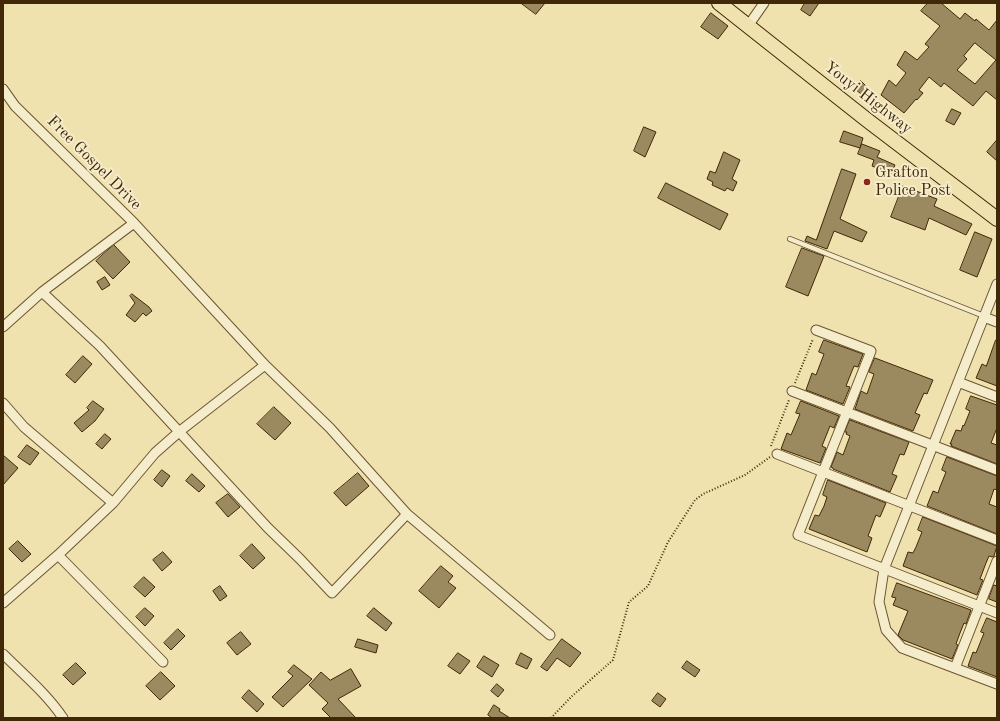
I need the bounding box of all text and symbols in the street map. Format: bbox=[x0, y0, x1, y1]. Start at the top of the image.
street label: Youyi Highway bbox=[820, 58, 916, 138]
street label: Free Gospel Drive bbox=[43, 112, 145, 214]
place label: Grafton Police Post bbox=[875, 163, 951, 201]
marker: Grafton Police Post bbox=[862, 177, 872, 187]

